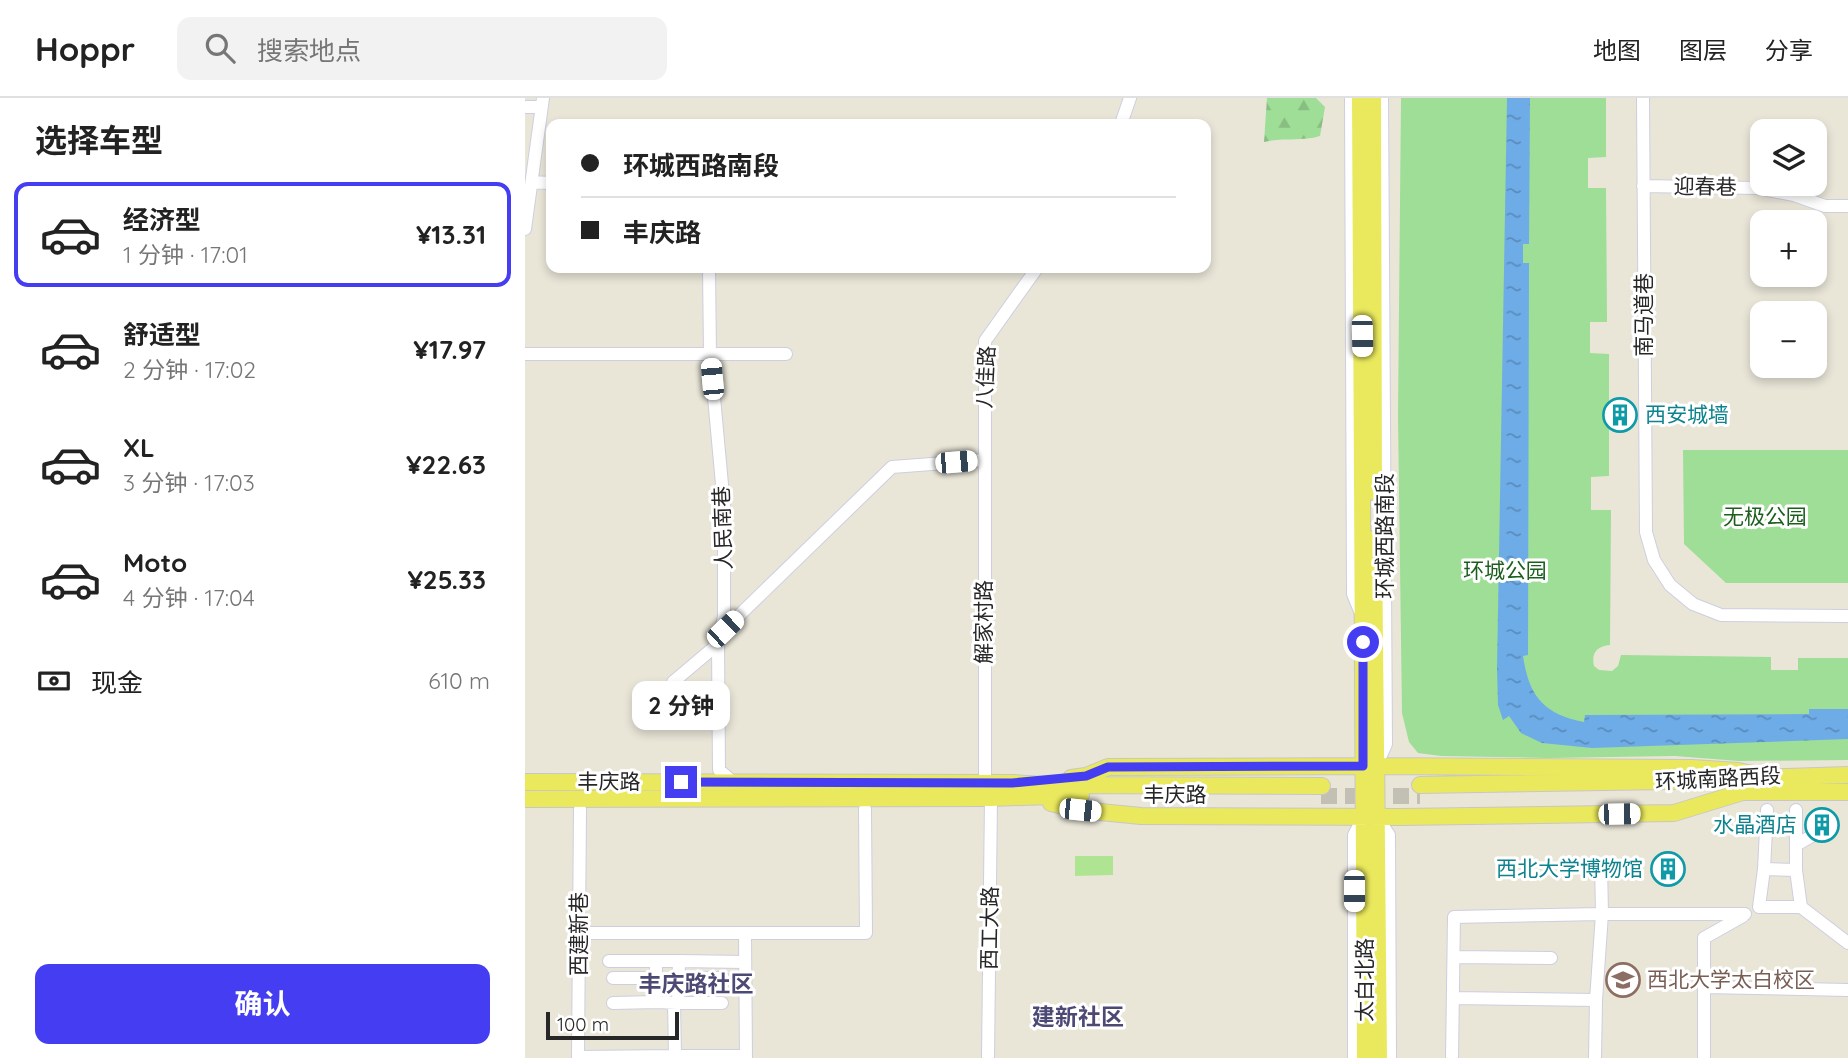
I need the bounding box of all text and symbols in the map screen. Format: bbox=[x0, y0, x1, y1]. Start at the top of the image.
search box bbox=[177, 17, 667, 80]
text: Hoppr bbox=[35, 28, 135, 69]
icon: search bbox=[201, 29, 239, 67]
text: 搜索地点 bbox=[257, 34, 361, 67]
text: 地图 bbox=[1593, 35, 1641, 65]
text: 图层 bbox=[1679, 35, 1727, 65]
text: 分享 bbox=[1765, 35, 1813, 65]
map controls bbox=[1750, 119, 1827, 378]
button: layers bbox=[1750, 119, 1827, 196]
text: 选择车型 bbox=[35, 120, 163, 160]
text: 环城西路南段 bbox=[623, 149, 779, 182]
street label: 迎春巷 bbox=[1673, 172, 1737, 200]
icon: car bbox=[39, 203, 102, 266]
text: 经济型 bbox=[123, 203, 201, 236]
button: + bbox=[1750, 210, 1827, 287]
text: 丰庆路 bbox=[623, 216, 701, 249]
text: ¥13.31 bbox=[416, 218, 486, 251]
text: 1 分钟 · 17:01 bbox=[123, 240, 248, 269]
street label: 南马道巷 bbox=[1630, 273, 1656, 357]
button: − bbox=[1750, 301, 1827, 378]
car bbox=[1352, 315, 1373, 357]
icon: car bbox=[39, 318, 102, 381]
text: 舒适型 bbox=[123, 318, 201, 351]
text: ¥17.97 bbox=[413, 333, 486, 366]
street label: 八佳路 bbox=[970, 345, 1000, 409]
text: 2 分钟 · 17:02 bbox=[123, 355, 256, 384]
car bbox=[700, 357, 725, 401]
building icon: 西安城墙 bbox=[1601, 396, 1639, 434]
place label: 西安城墙 bbox=[1645, 401, 1729, 427]
text: XL bbox=[123, 431, 155, 464]
icon: car bbox=[39, 433, 102, 496]
text: ¥22.63 bbox=[406, 448, 486, 481]
car bbox=[935, 450, 978, 474]
text: 3 分钟 · 17:03 bbox=[123, 468, 255, 497]
street label: 环城西路南段 bbox=[1371, 473, 1397, 599]
street label: 人民南巷 bbox=[708, 486, 736, 570]
park label: 无极公园 bbox=[1723, 503, 1807, 529]
text: Moto bbox=[123, 546, 187, 579]
icon: car bbox=[39, 548, 102, 611]
park label: 环城公园 bbox=[1463, 557, 1547, 583]
text: ¥25.33 bbox=[407, 563, 486, 596]
street label: 解家村路 bbox=[970, 580, 996, 664]
text: 4 分钟 · 17:04 bbox=[123, 583, 255, 612]
car bbox=[703, 607, 748, 651]
route start bbox=[1347, 626, 1379, 658]
icon: cash bbox=[35, 662, 73, 700]
text: 现金 bbox=[91, 666, 143, 699]
text: 610 m bbox=[428, 666, 490, 695]
callout: 2 分钟 bbox=[632, 680, 730, 730]
text: 2 分钟 bbox=[648, 691, 714, 720]
street label: 环城南路西段 bbox=[1654, 762, 1782, 794]
route end bbox=[665, 766, 697, 798]
street label: 丰庆路 bbox=[578, 768, 641, 794]
street label: 丰庆路 bbox=[1144, 781, 1207, 807]
car bbox=[1059, 797, 1102, 823]
car bbox=[1598, 803, 1641, 825]
building icon: 水晶酒店 bbox=[1803, 806, 1841, 844]
place label: 水晶酒店 bbox=[1713, 811, 1797, 837]
building icon: 西北大学博物馆 bbox=[1649, 850, 1687, 888]
place label: 西北大学博物馆 bbox=[1496, 855, 1643, 881]
car bbox=[1344, 870, 1365, 912]
street label: 西工大路 bbox=[975, 886, 1003, 970]
street label: 西建新巷 bbox=[565, 892, 591, 976]
street label: 太白北路 bbox=[1351, 938, 1377, 1022]
school or university icon: 西北大学太白校区 bbox=[1604, 961, 1642, 999]
button: 确认 bbox=[35, 964, 490, 1044]
place label: 西北大学太白校区 bbox=[1647, 966, 1815, 992]
district label: 丰庆路社区 bbox=[639, 969, 754, 998]
district label: 建新社区 bbox=[1032, 1002, 1124, 1031]
scale bar bbox=[546, 1009, 679, 1041]
text: 100 m bbox=[557, 1012, 609, 1036]

